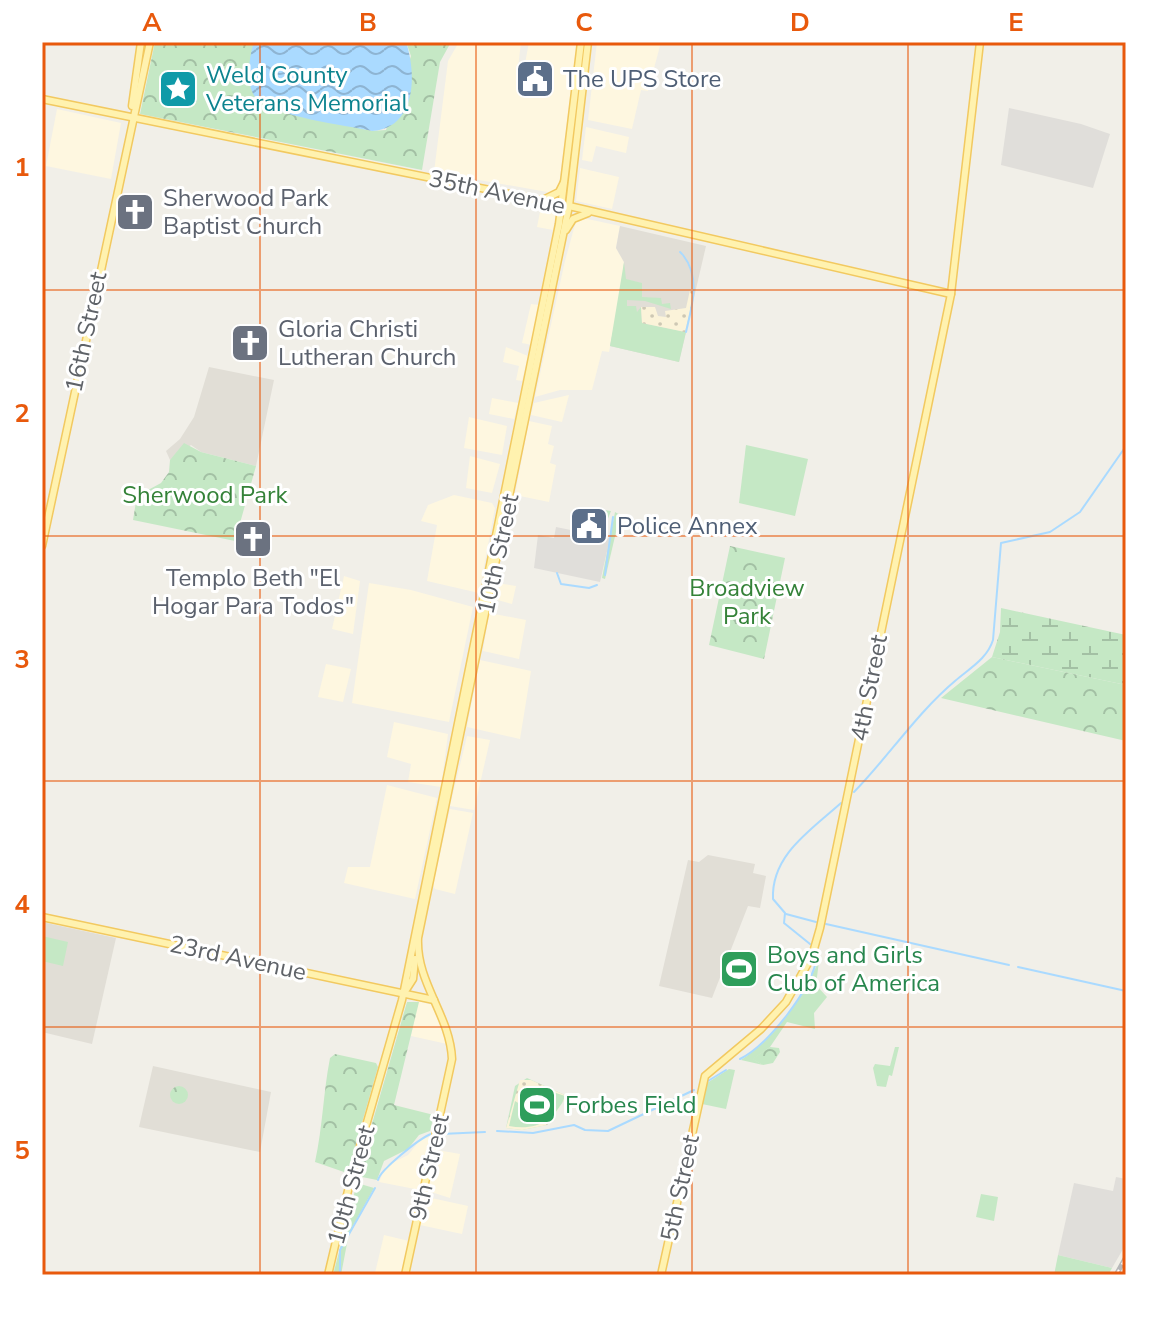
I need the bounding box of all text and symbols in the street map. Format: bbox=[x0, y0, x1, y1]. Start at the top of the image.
text: A bbox=[142, 5, 162, 40]
text: B bbox=[359, 5, 377, 40]
text: C bbox=[575, 5, 593, 40]
text: D bbox=[790, 5, 810, 40]
text: E bbox=[1008, 5, 1024, 40]
public building icon: The UPS Store bbox=[514, 58, 556, 100]
place label: Weld County Veterans Memorial bbox=[205, 59, 409, 119]
place label: The UPS Store bbox=[563, 63, 721, 95]
place icon: Weld County Veterans Memorial bbox=[157, 68, 199, 110]
text: 1 bbox=[14, 150, 30, 185]
street label: 35th Avenue bbox=[426, 162, 568, 222]
place label: Sherwood Park Baptist Church bbox=[163, 182, 329, 242]
church icon: Sherwood Park Baptist Church bbox=[114, 191, 156, 233]
street label: 16th Street bbox=[58, 268, 115, 395]
place label: Gloria Christi Lutheran Church bbox=[278, 313, 456, 373]
church icon: Gloria Christi Lutheran Church bbox=[229, 322, 271, 364]
text: 2 bbox=[14, 396, 30, 431]
park label: Sherwood Park bbox=[122, 479, 289, 511]
street label: 10th Street bbox=[470, 490, 527, 617]
public building icon: Police Annex bbox=[568, 505, 610, 547]
place label: Police Annex bbox=[617, 510, 758, 542]
church icon: Templo Beth "El Hogar Para Todos" bbox=[232, 518, 274, 560]
place label: Templo Beth "El Hogar Para Todos" bbox=[152, 562, 354, 622]
park label: Broadview Park bbox=[689, 572, 805, 632]
street label: 4th Street bbox=[843, 631, 895, 744]
text: 3 bbox=[14, 642, 30, 677]
text: 4 bbox=[14, 887, 30, 922]
street label: 23rd Avenue bbox=[167, 928, 309, 988]
place label: Boys and Girls Club of America bbox=[767, 939, 940, 999]
sports icon: Boys and Girls Club of America bbox=[718, 948, 760, 990]
sports icon: Forbes Field bbox=[516, 1084, 558, 1126]
place label: Forbes Field bbox=[565, 1089, 697, 1121]
street label: 9th Street bbox=[401, 1110, 457, 1223]
street label: 10th Street bbox=[320, 1121, 382, 1248]
street label: 5th Street bbox=[653, 1131, 707, 1244]
text: 5 bbox=[14, 1133, 30, 1168]

